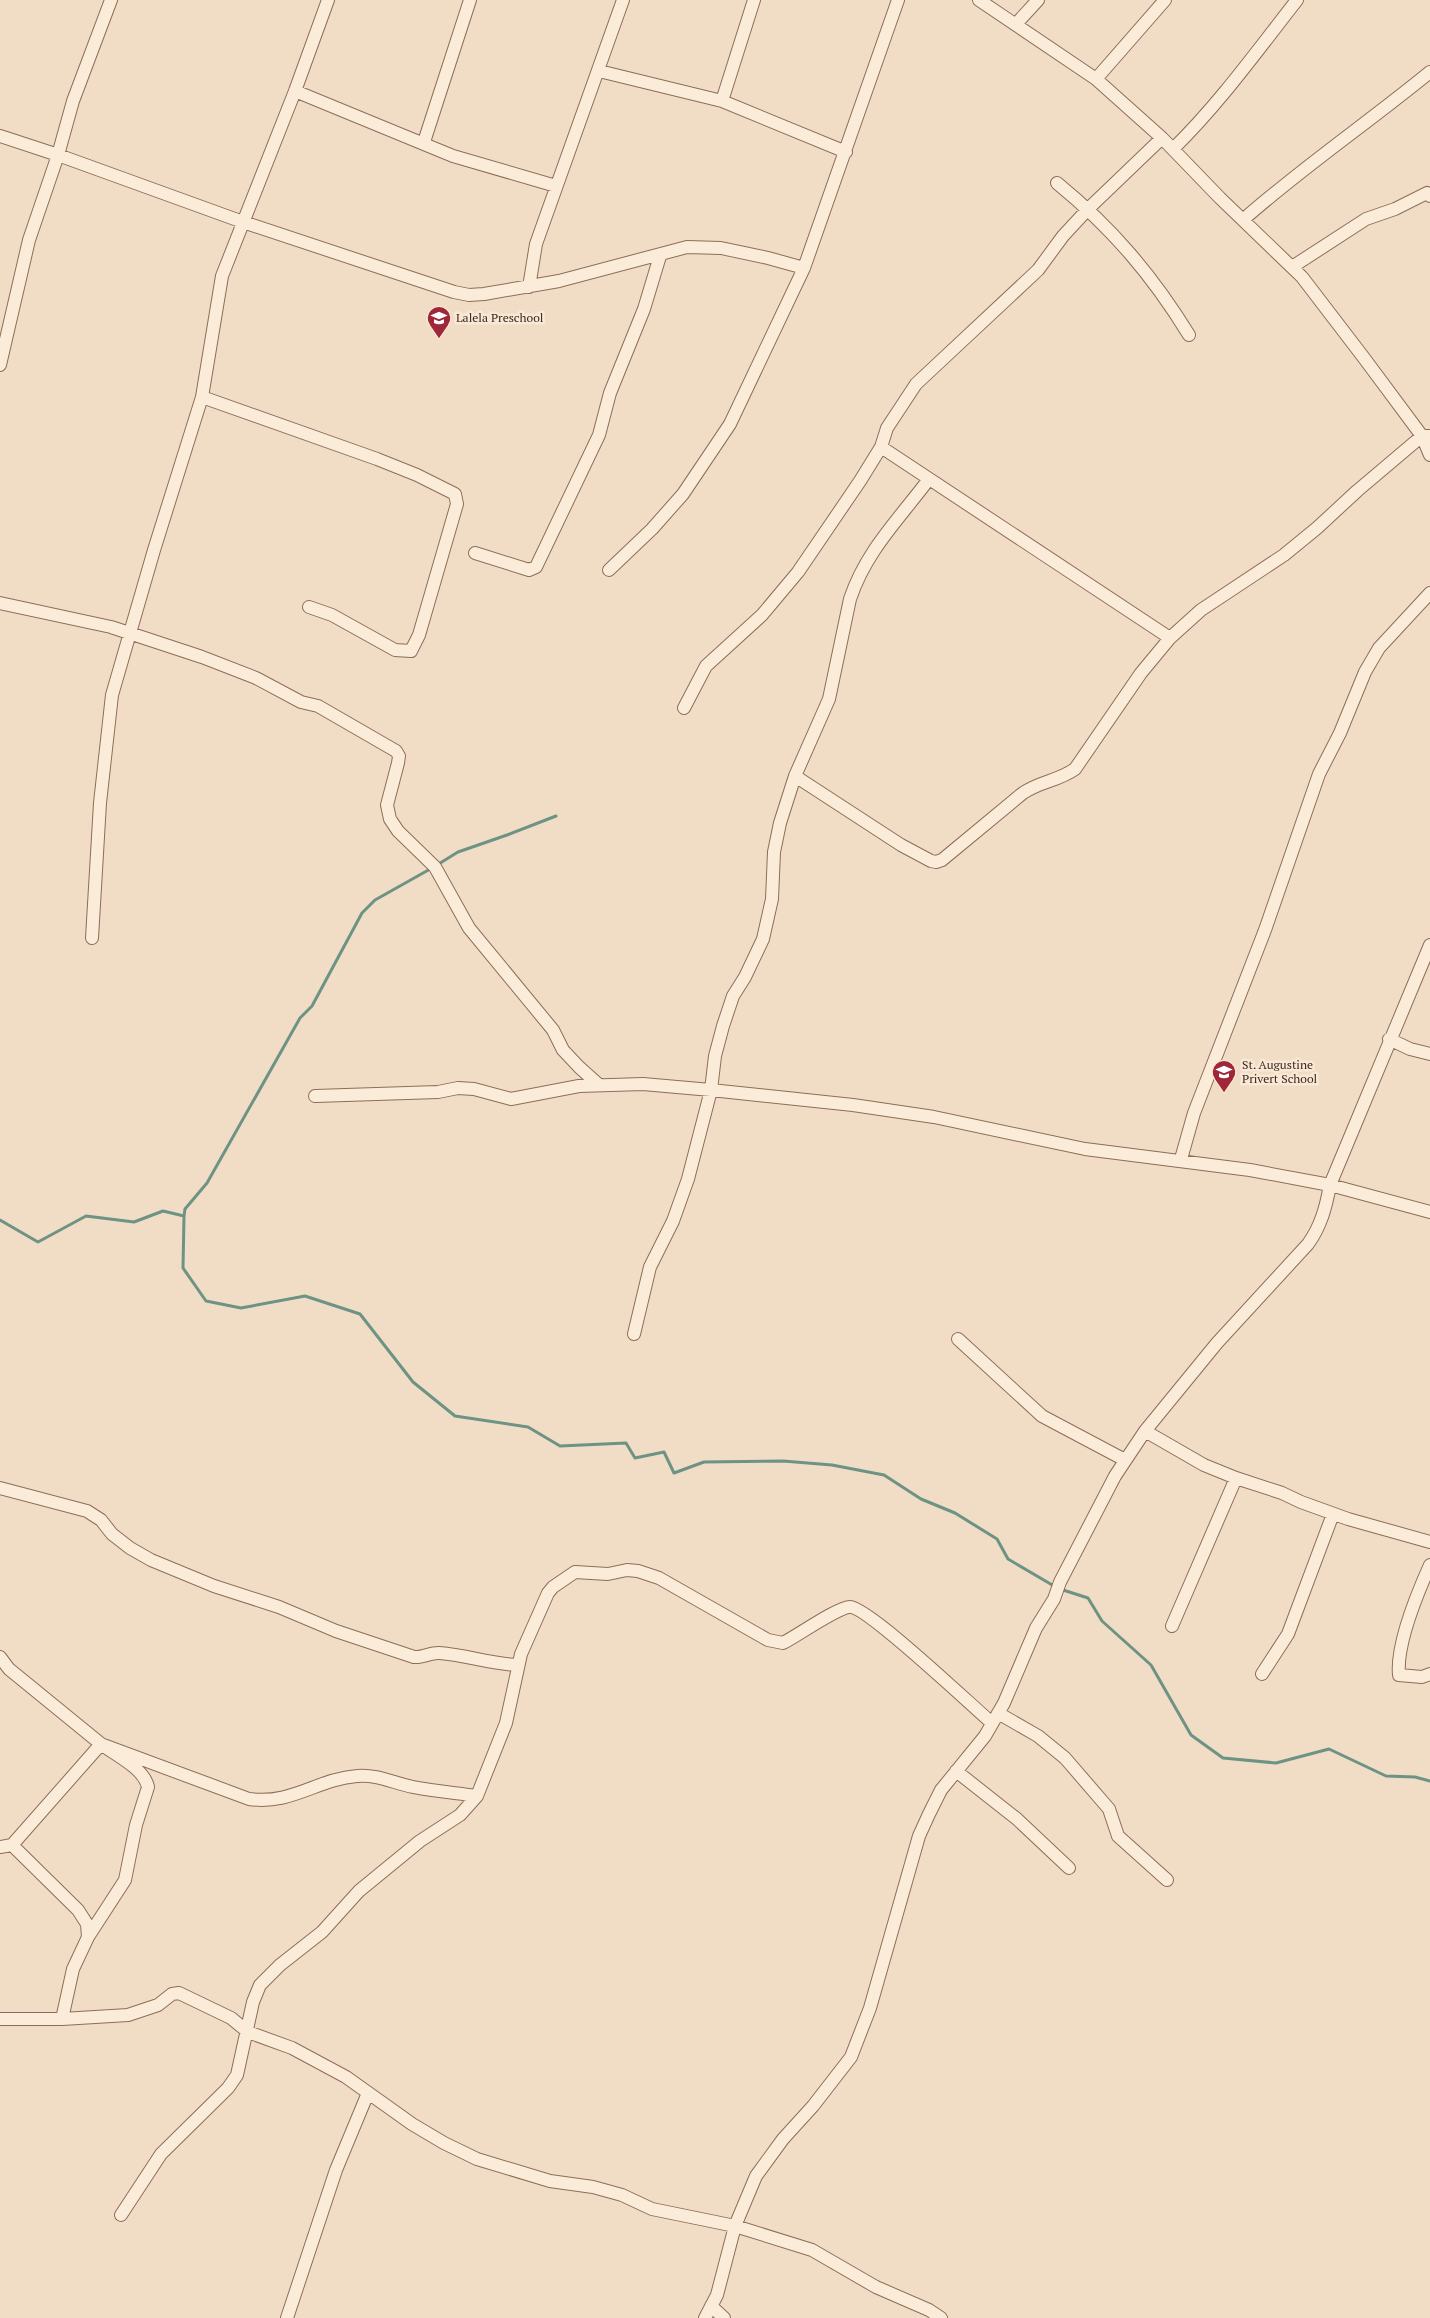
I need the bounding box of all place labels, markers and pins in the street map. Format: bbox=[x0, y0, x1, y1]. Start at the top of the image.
school or university icon: Lalela Preschool bbox=[426, 305, 452, 339]
place label: Lalela Preschool bbox=[456, 310, 544, 325]
place label: St. Augustine Privert School bbox=[1242, 1057, 1318, 1086]
school or university icon: St. Augustine Privert School bbox=[1211, 1059, 1237, 1093]

